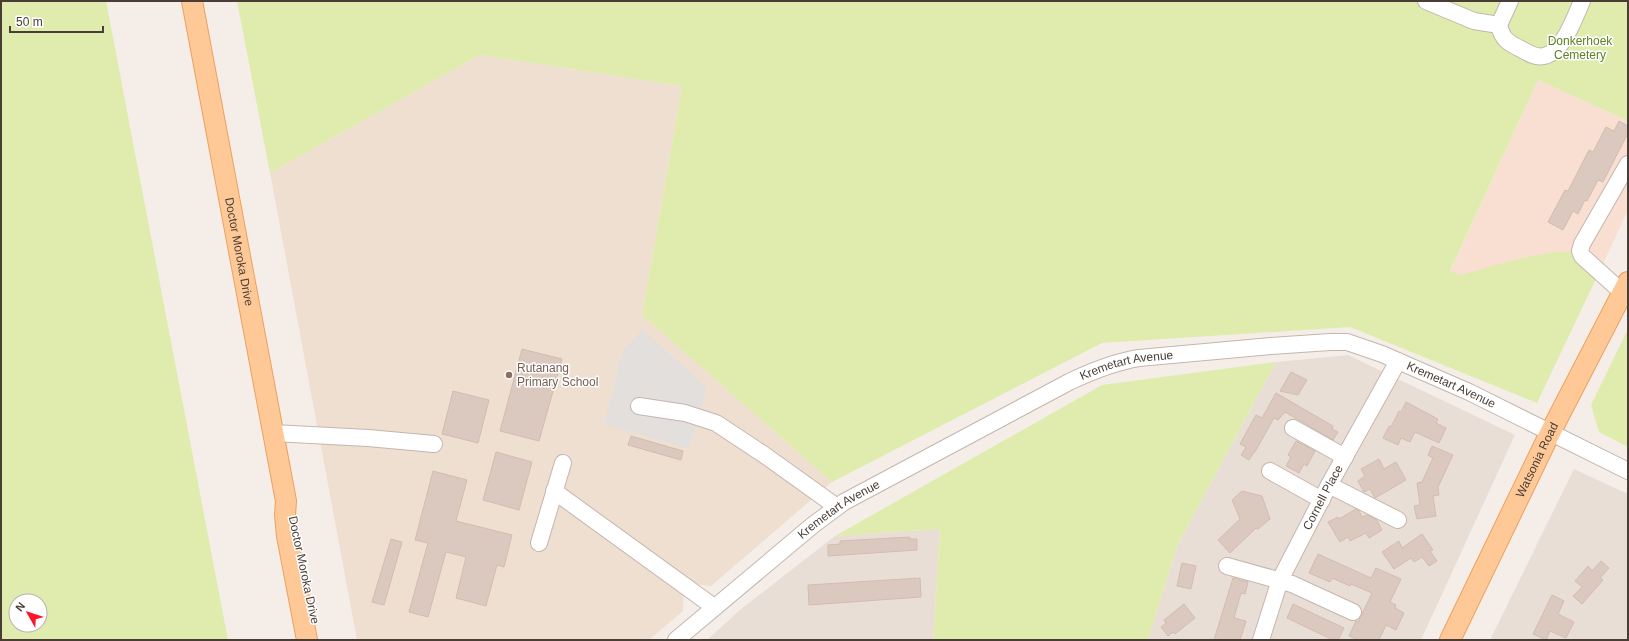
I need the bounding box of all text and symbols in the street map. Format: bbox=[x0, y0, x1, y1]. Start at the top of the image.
scale bar bbox=[10, 8, 103, 34]
text: 50 m bbox=[16, 15, 43, 29]
park label: Donkerhoek Cemetery bbox=[1548, 34, 1613, 62]
street label: Doctor Moroka Drive bbox=[222, 196, 256, 307]
street label: Kremetart Avenue bbox=[1078, 348, 1174, 383]
street label: Kremetart Avenue bbox=[1404, 359, 1498, 411]
place label: Rutanang Primary School bbox=[517, 361, 598, 389]
marker: Rutanang Primary School bbox=[504, 370, 514, 380]
street label: Watsonia Road bbox=[1513, 420, 1561, 500]
street label: Cornell Place bbox=[1300, 462, 1346, 532]
street label: Kremetart Avenue bbox=[795, 477, 882, 542]
street label: Doctor Moroka Drive bbox=[286, 515, 322, 626]
north arrow bbox=[8, 593, 48, 633]
text: N bbox=[13, 600, 27, 614]

